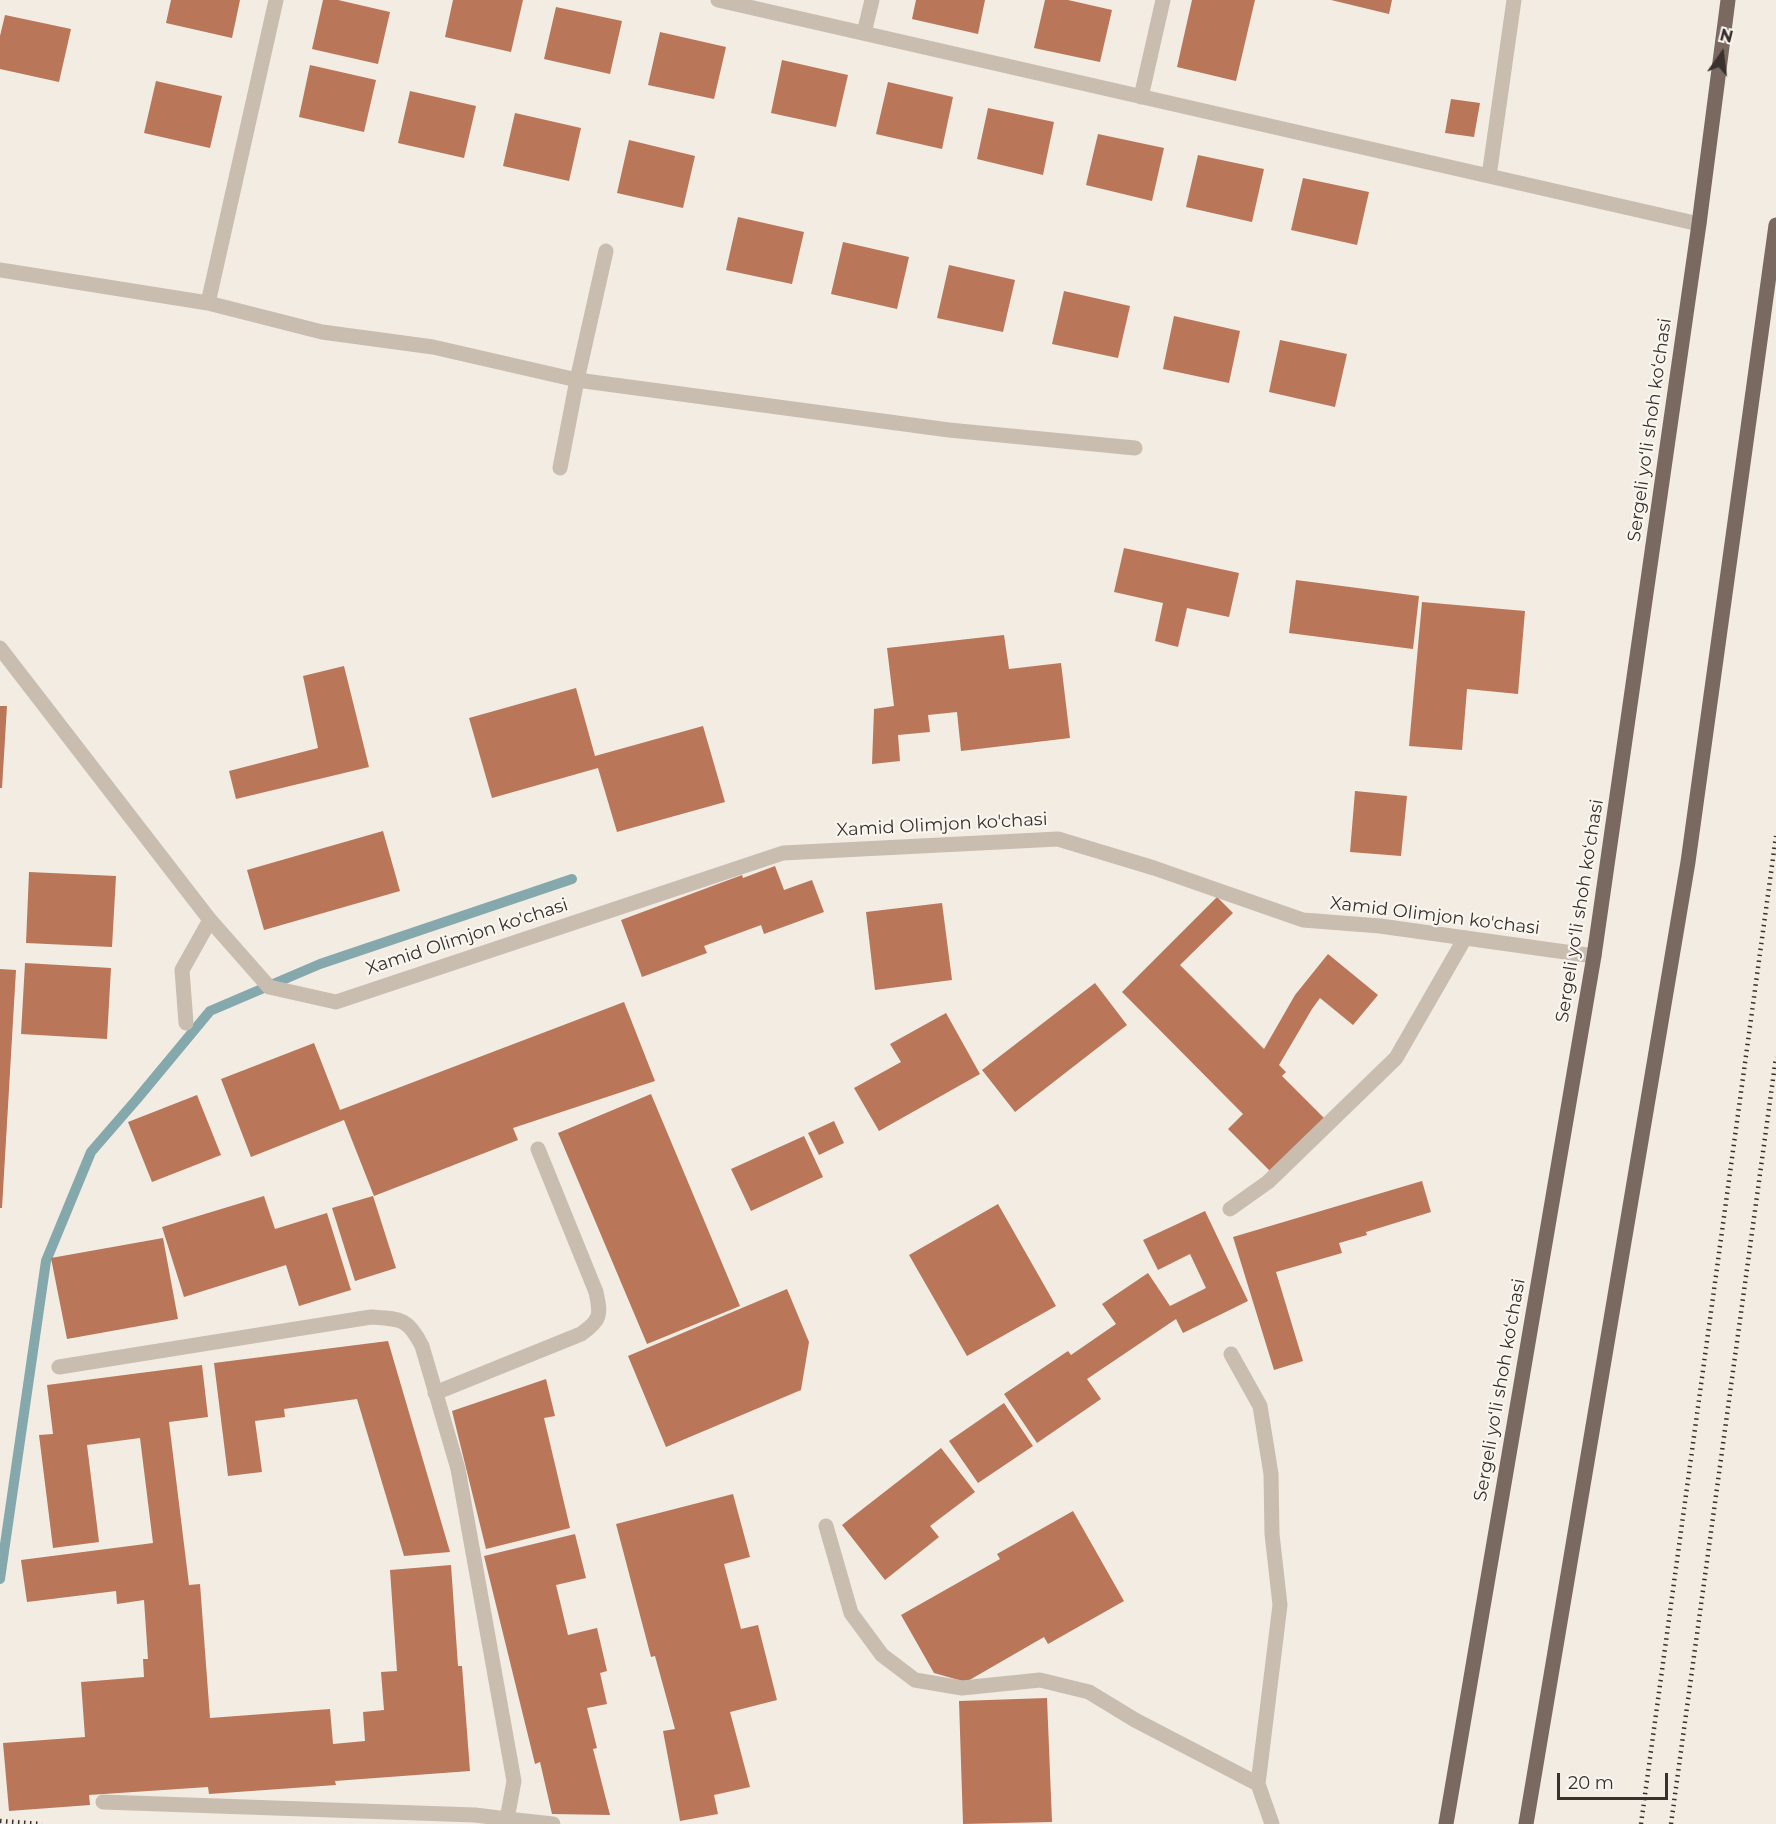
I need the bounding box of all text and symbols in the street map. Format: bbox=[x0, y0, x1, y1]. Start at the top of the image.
north arrow bbox=[1692, 24, 1752, 84]
text: N bbox=[1718, 25, 1735, 47]
street label: Sergeli yo‘li shoh ko‘chasi bbox=[1624, 317, 1676, 543]
street label: Sergeli yo‘li shoh ko‘chasi bbox=[1552, 798, 1608, 1024]
street label: Xamid Olimjon ko'chasi bbox=[836, 809, 1048, 841]
street label: Xamid Olimjon ko'chasi bbox=[1329, 892, 1541, 940]
street label: Xamid Olimjon ko'chasi bbox=[363, 894, 571, 980]
street label: Sergeli yo‘li shoh ko‘chasi bbox=[1470, 1277, 1530, 1503]
scale bar bbox=[1560, 1761, 1671, 1799]
text: 20 m bbox=[1568, 1772, 1614, 1794]

